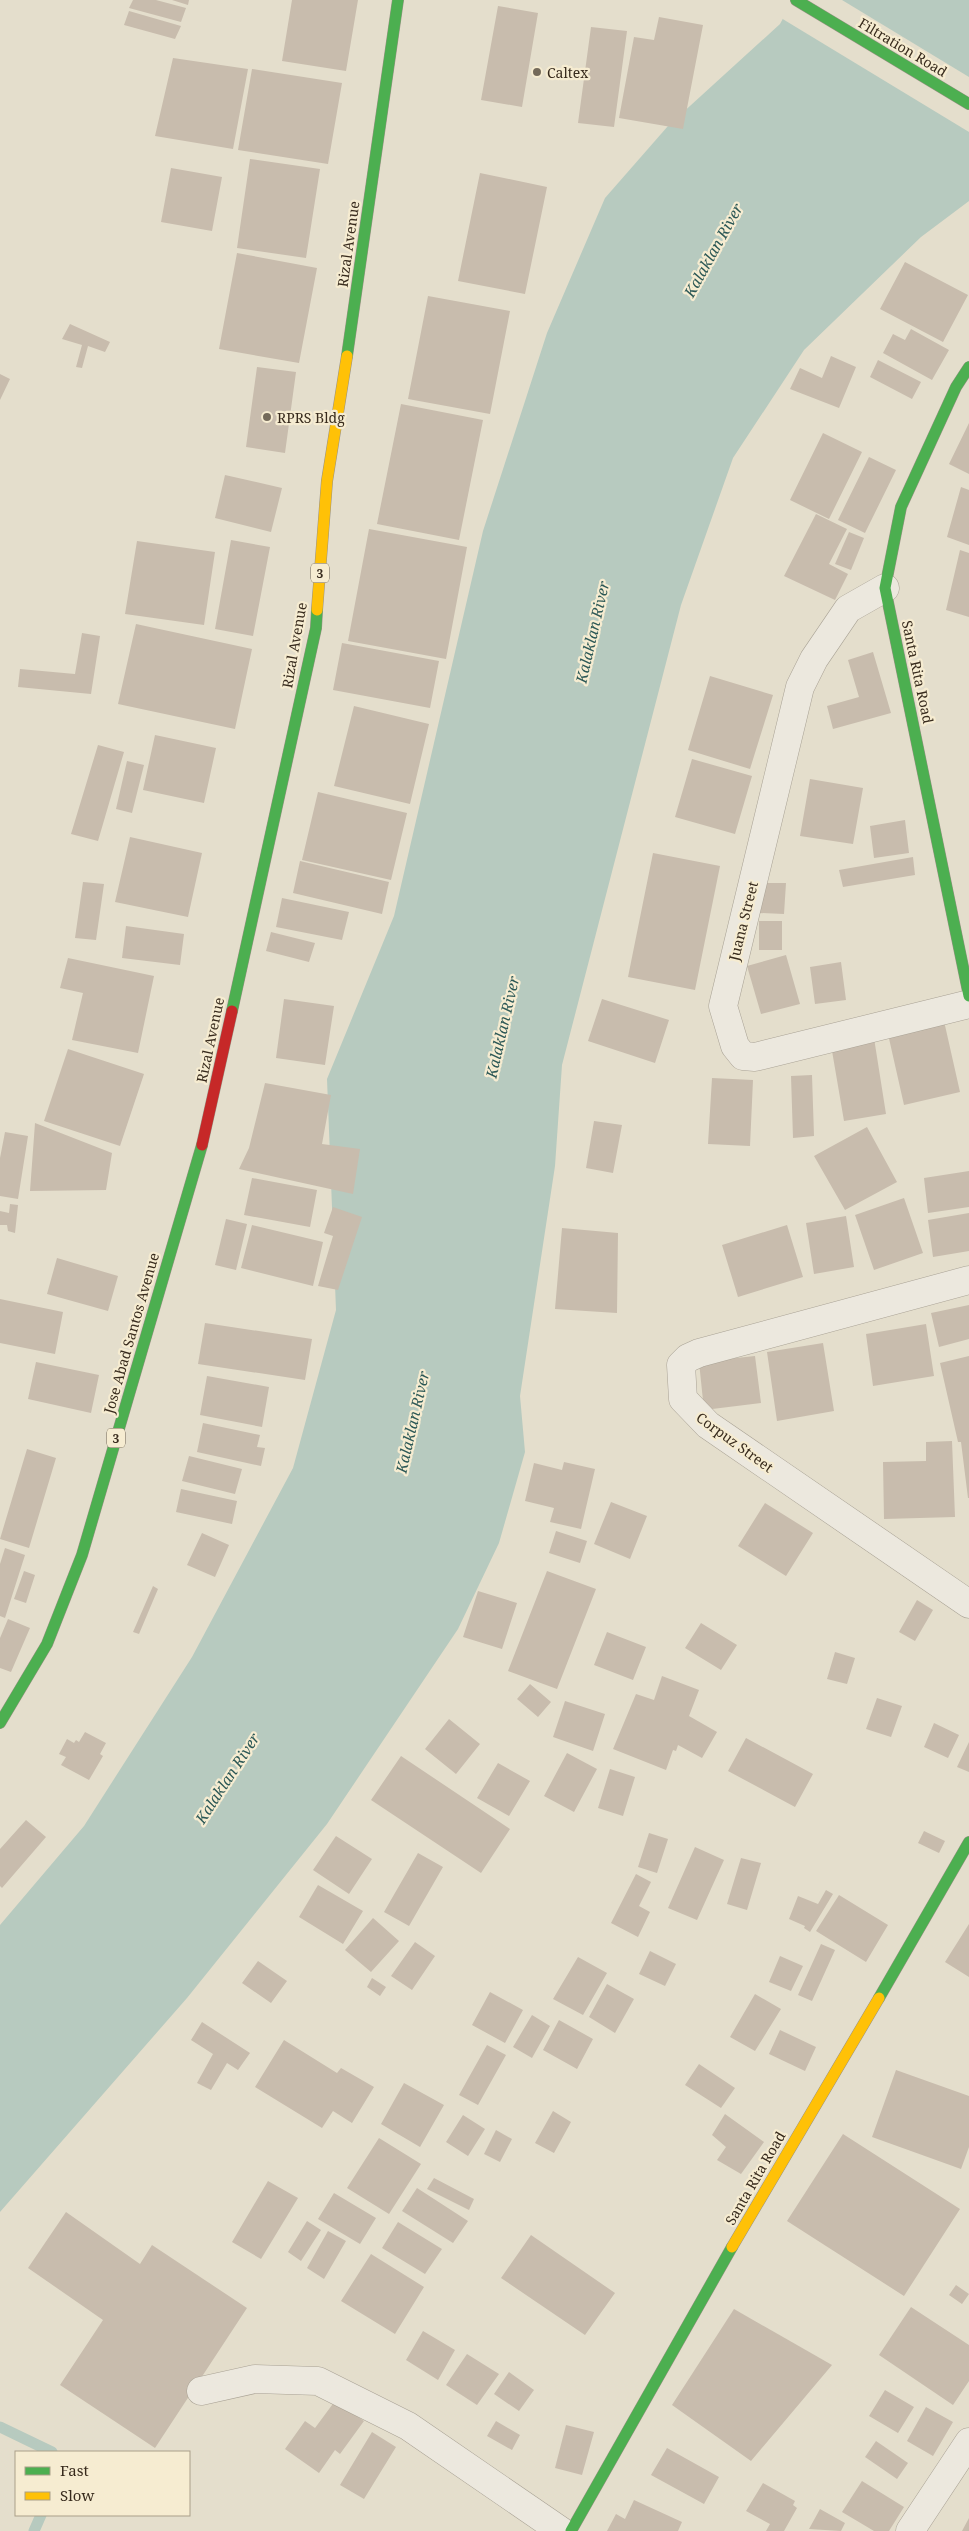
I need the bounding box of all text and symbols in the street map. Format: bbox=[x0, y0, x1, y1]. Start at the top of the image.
street label: Filtration Road bbox=[855, 13, 951, 81]
place label: Caltex bbox=[547, 63, 589, 82]
marker: Caltex bbox=[531, 66, 543, 78]
water label: Kalaklan River bbox=[679, 199, 747, 301]
street label: Rizal Avenue bbox=[333, 200, 363, 288]
place label: RPRS Bldg bbox=[277, 408, 345, 427]
marker: RPRS Bldg bbox=[261, 411, 273, 423]
road number: 3 bbox=[311, 564, 329, 582]
water label: Kalaklan River bbox=[570, 578, 614, 686]
street label: Rizal Avenue bbox=[277, 601, 311, 689]
street label: Santa Rita Road bbox=[898, 619, 938, 726]
street label: Juana Street bbox=[724, 879, 762, 964]
water label: Kalaklan River bbox=[480, 973, 524, 1081]
street label: Rizal Avenue bbox=[192, 996, 228, 1084]
street label: Jose Abad Santos Avenue bbox=[99, 1250, 163, 1417]
water label: Kalaklan River bbox=[390, 1368, 434, 1476]
street label: Corpuz Street bbox=[693, 1408, 777, 1476]
road number: 3 bbox=[107, 1429, 125, 1448]
water label: Kalaklan River bbox=[190, 1728, 264, 1828]
street label: Santa Rita Road bbox=[721, 2128, 790, 2228]
legend bbox=[15, 2451, 190, 2516]
text: Fast bbox=[60, 2460, 89, 2480]
text: Slow bbox=[60, 2485, 94, 2505]

